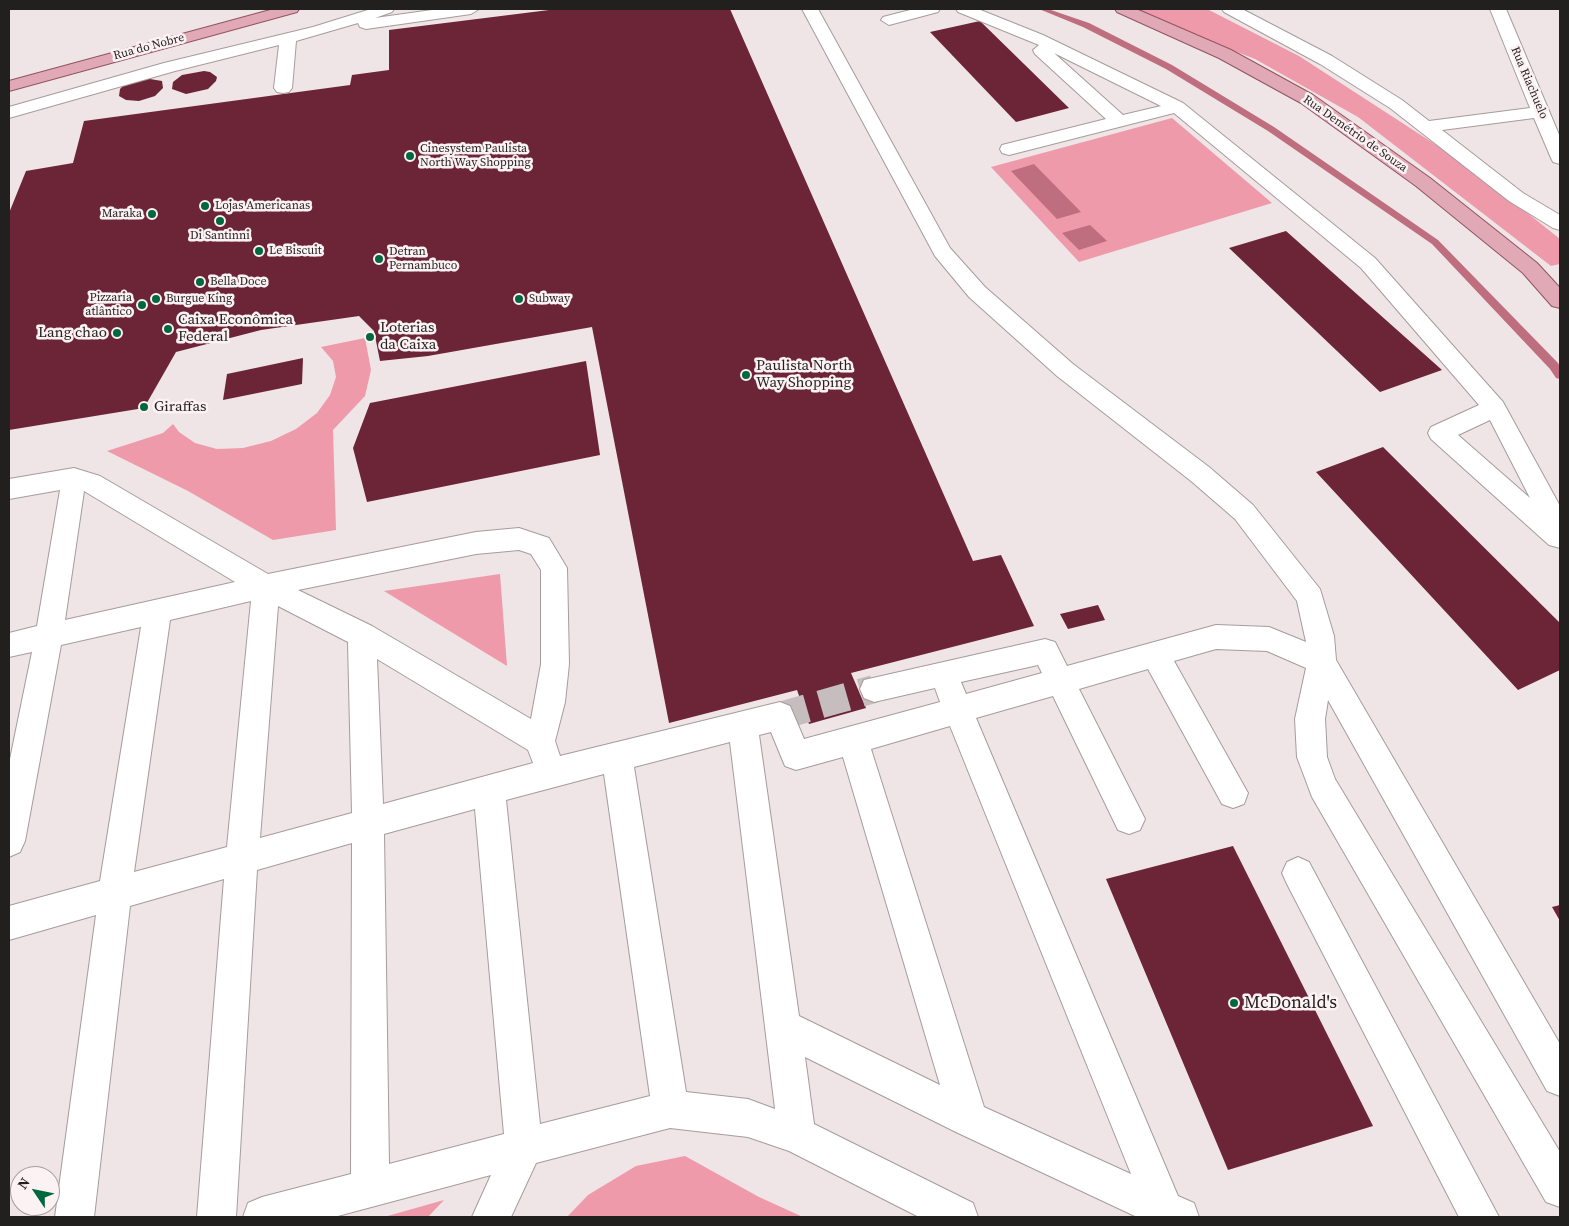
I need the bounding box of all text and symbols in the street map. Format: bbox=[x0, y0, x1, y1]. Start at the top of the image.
street label: Rua do Nobre bbox=[112, 31, 186, 63]
street label: Rua Riachuelo bbox=[1507, 45, 1551, 121]
street label: Rua Demétrio de Souza bbox=[1300, 93, 1410, 175]
place label: Cinesystem Paulista North Way Shopping bbox=[420, 142, 531, 170]
marker: Cinesystem Paulista North Way Shopping bbox=[404, 150, 416, 162]
place label: Lojas Americanas bbox=[215, 199, 310, 213]
marker: Lojas Americanas bbox=[199, 200, 211, 212]
place label: Maraka bbox=[102, 207, 142, 221]
marker: Maraka bbox=[146, 208, 158, 220]
marker: Di Santinni bbox=[214, 215, 226, 227]
place label: Di Santinni bbox=[190, 229, 250, 243]
place label: Le Biscuit bbox=[269, 244, 322, 258]
marker: Le Biscuit bbox=[253, 245, 265, 257]
place label: Detran Pernambuco bbox=[389, 245, 457, 273]
marker: Detran Pernambuco bbox=[373, 253, 385, 265]
place label: Bella Doce bbox=[210, 275, 267, 289]
marker: Bella Doce bbox=[194, 276, 206, 288]
place label: Pizzaria atlântico bbox=[85, 291, 132, 319]
place label: Burgue King bbox=[166, 292, 232, 306]
place label: Subway bbox=[529, 292, 570, 306]
marker: Burgue King bbox=[150, 293, 162, 305]
marker: Subway bbox=[513, 293, 525, 305]
marker: Pizzaria atlântico bbox=[136, 299, 148, 311]
place label: Caixa Econômica Federal bbox=[178, 311, 293, 346]
place label: Loterias da Caixa bbox=[380, 319, 436, 354]
marker: Caixa Econômica Federal bbox=[162, 323, 174, 335]
place label: Lang chao bbox=[38, 324, 107, 342]
marker: Lang chao bbox=[111, 327, 123, 339]
marker: Loterias da Caixa bbox=[364, 331, 376, 343]
place label: Paulista North Way Shopping bbox=[756, 357, 852, 392]
marker: Paulista North Way Shopping bbox=[740, 369, 752, 381]
place label: Giraffas bbox=[154, 398, 207, 416]
marker: Giraffas bbox=[138, 401, 150, 413]
place label: McDonald's bbox=[1244, 992, 1337, 1014]
marker: McDonald's bbox=[1228, 997, 1240, 1009]
north arrow bbox=[10, 1166, 60, 1216]
text: N bbox=[12, 1173, 35, 1193]

